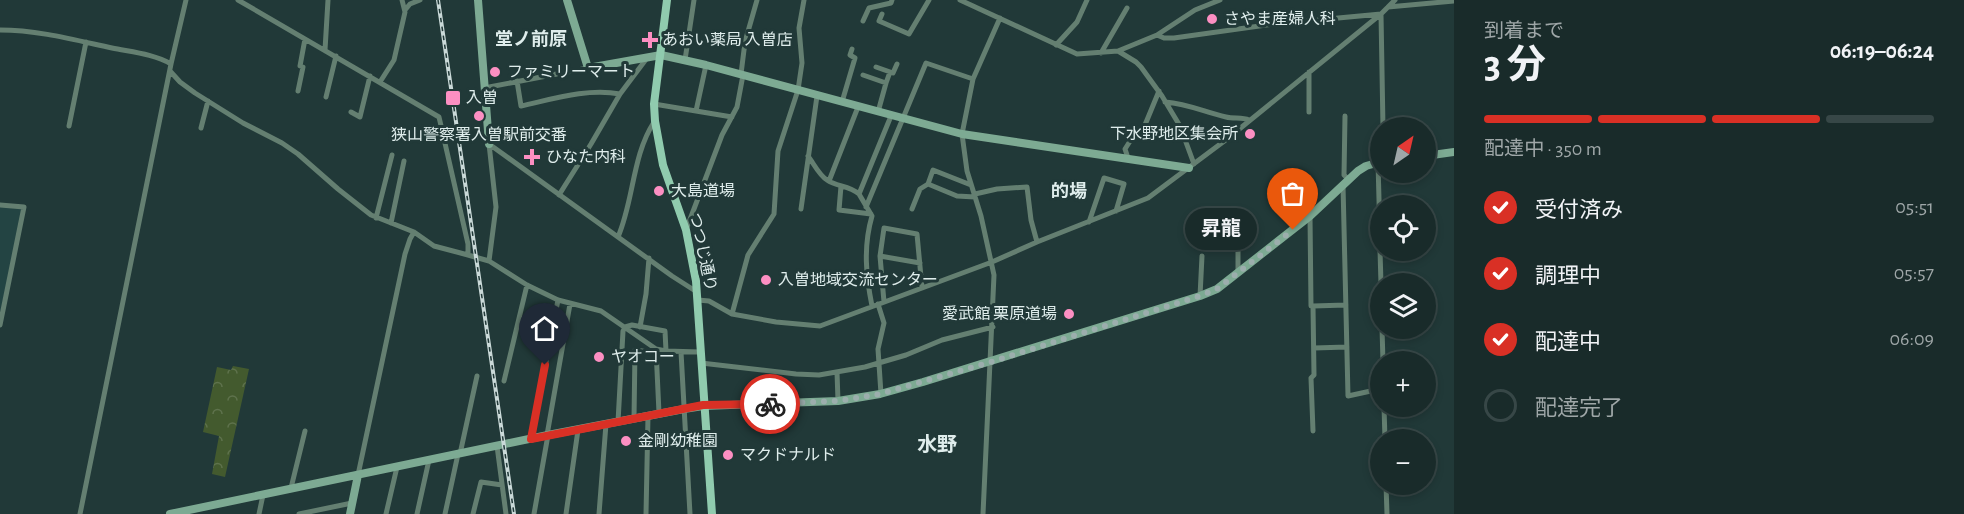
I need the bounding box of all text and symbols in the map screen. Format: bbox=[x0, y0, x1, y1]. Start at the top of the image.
place label: さやま産婦人科 bbox=[1224, 10, 1336, 27]
marker: さやま産婦人科 bbox=[1205, 12, 1219, 26]
text: 到着まで bbox=[1484, 21, 1564, 41]
district label: 堂ノ前原 bbox=[495, 29, 567, 49]
place label: あおい薬局 入曽店 bbox=[662, 31, 793, 48]
marker: あおい薬局 入曽店 bbox=[643, 33, 657, 47]
text: 06:19–06:24 bbox=[1830, 40, 1934, 62]
text: 3 分 bbox=[1484, 46, 1546, 85]
place label: ファミリーマート bbox=[507, 64, 635, 80]
marker: ファミリーマート bbox=[488, 65, 502, 79]
marker: 入曽 bbox=[444, 89, 462, 107]
place label: 入曽 bbox=[466, 89, 498, 106]
marker: 狭山警察署入曽駅前交番 bbox=[472, 109, 486, 123]
north arrow bbox=[1370, 117, 1436, 183]
map controls bbox=[1370, 117, 1436, 495]
place label: 下水野地区集会所 bbox=[1110, 125, 1238, 142]
place label: 狭山警察署入曽駅前交番 bbox=[391, 126, 567, 143]
marker: 下水野地区集会所 bbox=[1243, 127, 1257, 141]
text: 配達中 · 350 m bbox=[1484, 139, 1602, 159]
marker: ひなた内科 bbox=[523, 148, 541, 166]
place label: ひなた内科 bbox=[546, 148, 626, 165]
pin bbox=[1267, 168, 1318, 230]
icon: bag bbox=[1276, 177, 1309, 210]
district label: 的場 bbox=[1051, 181, 1087, 201]
place label: 大島道場 bbox=[671, 182, 735, 199]
marker: 大島道場 bbox=[652, 184, 666, 198]
icon: check bbox=[1484, 191, 1517, 224]
button: locate bbox=[1370, 195, 1436, 261]
text: 05:51 bbox=[1895, 197, 1934, 217]
text: 受付済み bbox=[1535, 199, 1623, 221]
callout: 昇龍 bbox=[1185, 209, 1257, 251]
street label: つつじ通り bbox=[687, 211, 720, 293]
text: 昇龍 bbox=[1201, 219, 1241, 239]
icon: check bbox=[1484, 257, 1517, 290]
text: 05:57 bbox=[1894, 263, 1934, 283]
text: 調理中 bbox=[1535, 265, 1601, 287]
place label: 入曽地域交流センター bbox=[778, 271, 938, 288]
marker: 入曽地域交流センター bbox=[759, 273, 773, 287]
button: layers bbox=[1370, 273, 1436, 339]
pin bbox=[519, 303, 570, 365]
place label: 愛武館 栗原道場 bbox=[942, 305, 1057, 322]
marker: 愛武館 栗原道場 bbox=[1062, 307, 1076, 321]
icon: home bbox=[528, 312, 561, 345]
icon: check bbox=[1484, 323, 1517, 356]
text: 06:09 bbox=[1890, 329, 1934, 349]
text: 配達中 bbox=[1535, 331, 1601, 353]
place label: ヤオコー bbox=[611, 349, 675, 365]
marker: ヤオコー bbox=[592, 350, 606, 364]
button: + bbox=[1370, 351, 1436, 417]
courier bbox=[740, 374, 800, 434]
icon: bike bbox=[754, 388, 787, 421]
text: 配達完了 bbox=[1535, 397, 1623, 419]
button: − bbox=[1370, 429, 1436, 495]
place label: 金剛幼稚園 bbox=[638, 432, 718, 449]
marker: 金剛幼稚園 bbox=[619, 434, 633, 448]
district label: 水野 bbox=[917, 434, 957, 455]
place label: マクドナルド bbox=[740, 447, 836, 463]
marker: マクドナルド bbox=[721, 448, 735, 462]

